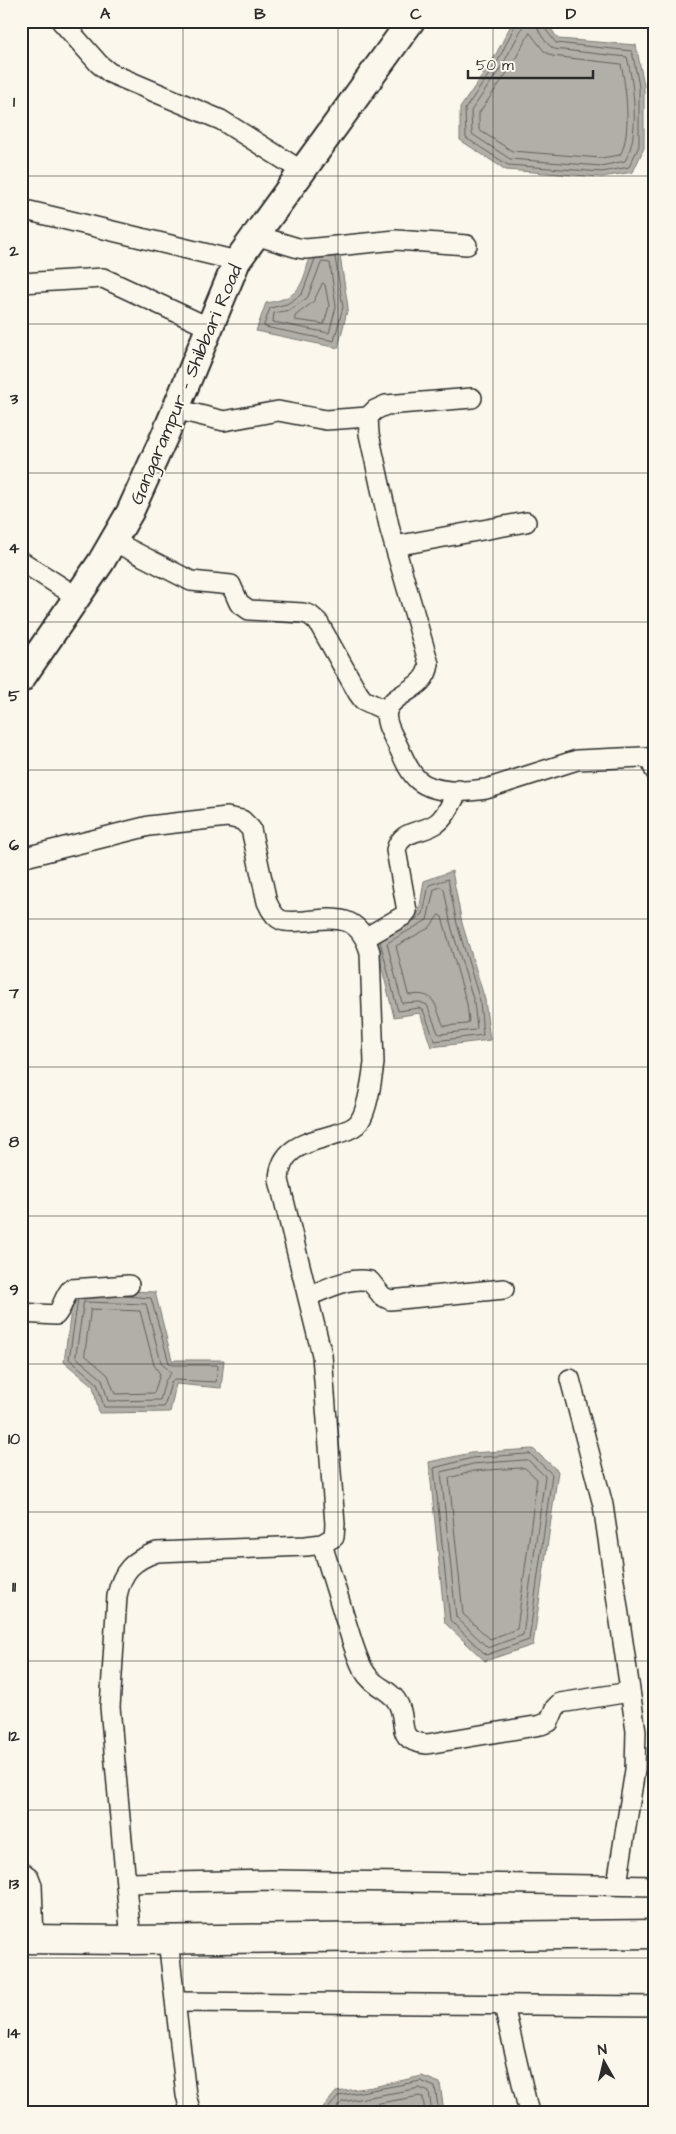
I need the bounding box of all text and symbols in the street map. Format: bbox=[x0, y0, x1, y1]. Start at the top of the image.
text: A bbox=[100, 3, 111, 25]
text: B bbox=[254, 3, 266, 25]
text: C bbox=[410, 3, 422, 25]
text: D bbox=[566, 3, 577, 25]
scale bar bbox=[468, 48, 594, 80]
text: 50 m bbox=[476, 55, 514, 76]
text: 1 bbox=[13, 91, 16, 113]
text: 2 bbox=[8, 240, 19, 262]
street label: Gangarampur - Shibbari Road bbox=[123, 260, 250, 509]
text: 3 bbox=[9, 388, 19, 410]
text: 4 bbox=[9, 537, 20, 559]
text: 5 bbox=[8, 685, 20, 707]
text: 6 bbox=[9, 834, 19, 856]
text: 7 bbox=[8, 982, 19, 1004]
text: 8 bbox=[9, 1131, 20, 1153]
text: 9 bbox=[9, 1279, 19, 1301]
text: 10 bbox=[8, 1428, 20, 1450]
text: 11 bbox=[12, 1576, 17, 1598]
text: 12 bbox=[8, 1725, 20, 1747]
text: 13 bbox=[9, 1873, 20, 1895]
text: 14 bbox=[8, 2022, 21, 2044]
north arrow bbox=[578, 2036, 628, 2086]
text: N bbox=[597, 2040, 608, 2061]

